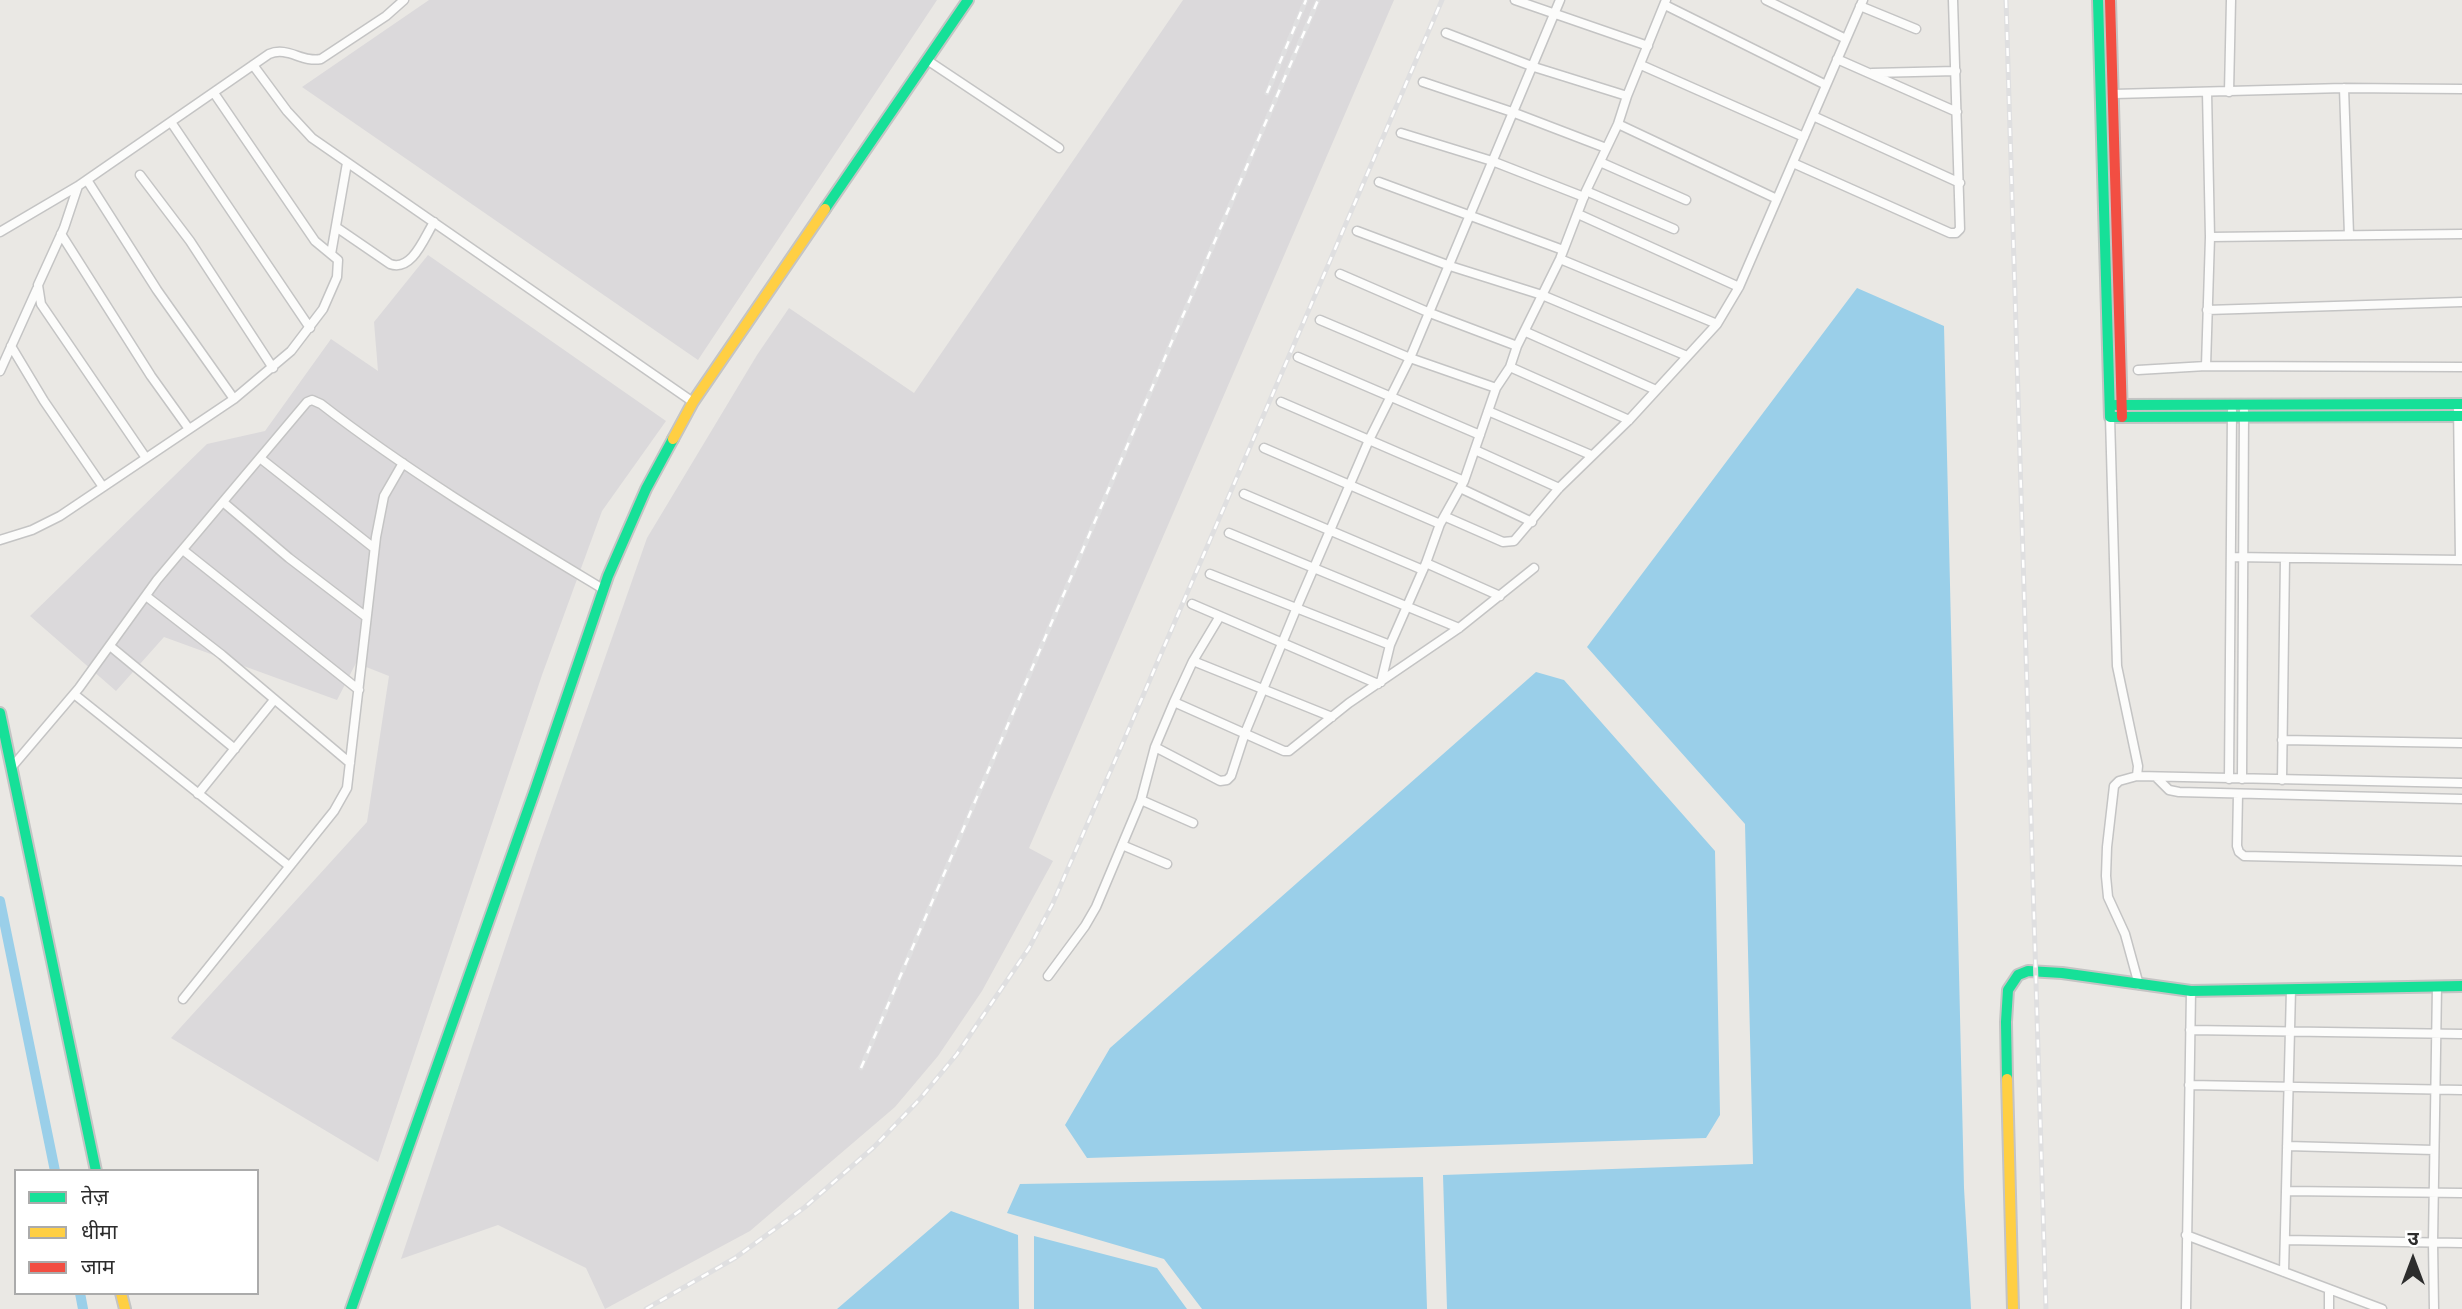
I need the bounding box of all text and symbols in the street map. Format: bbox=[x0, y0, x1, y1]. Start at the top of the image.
legend bbox=[14, 1169, 259, 1295]
text: तेज़ bbox=[81, 1183, 109, 1211]
text: धीमा bbox=[81, 1218, 117, 1246]
north arrow bbox=[2378, 1225, 2448, 1295]
text: उ bbox=[2407, 1226, 2419, 1252]
text: जाम bbox=[81, 1253, 115, 1281]

